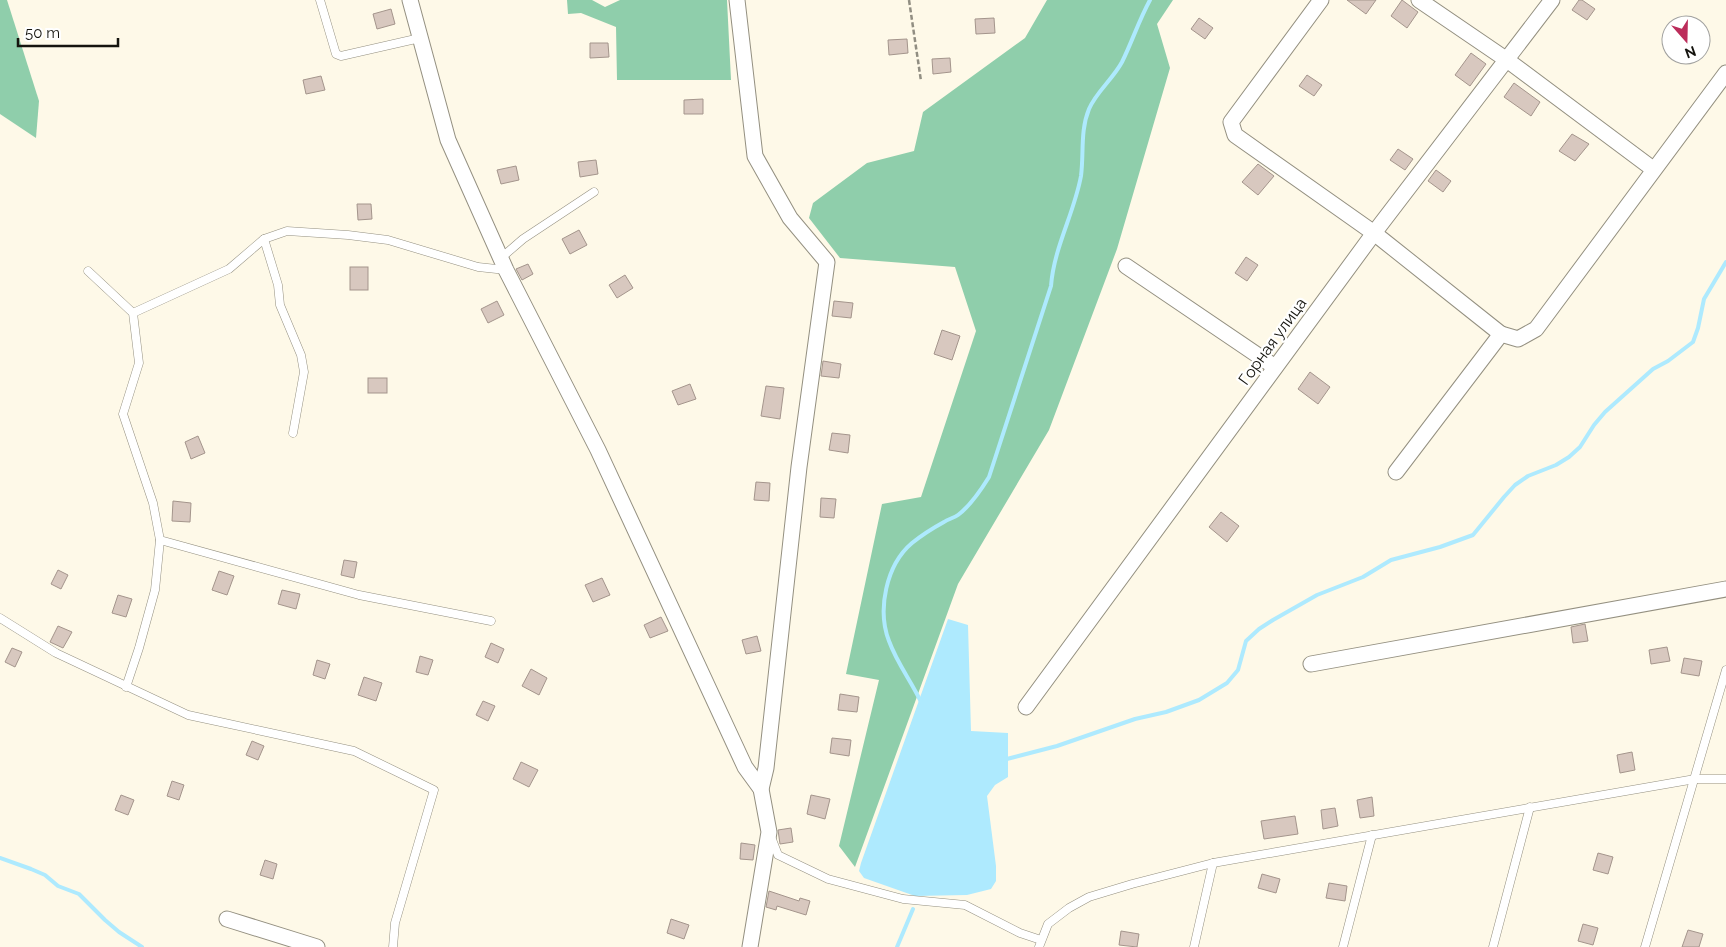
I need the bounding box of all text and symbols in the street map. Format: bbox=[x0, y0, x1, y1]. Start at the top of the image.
scale bar bbox=[18, 15, 118, 47]
north arrow bbox=[1661, 15, 1711, 65]
text: 50 m bbox=[25, 24, 60, 42]
text: N bbox=[1683, 43, 1698, 62]
street label: Горная улица bbox=[1234, 294, 1310, 389]

